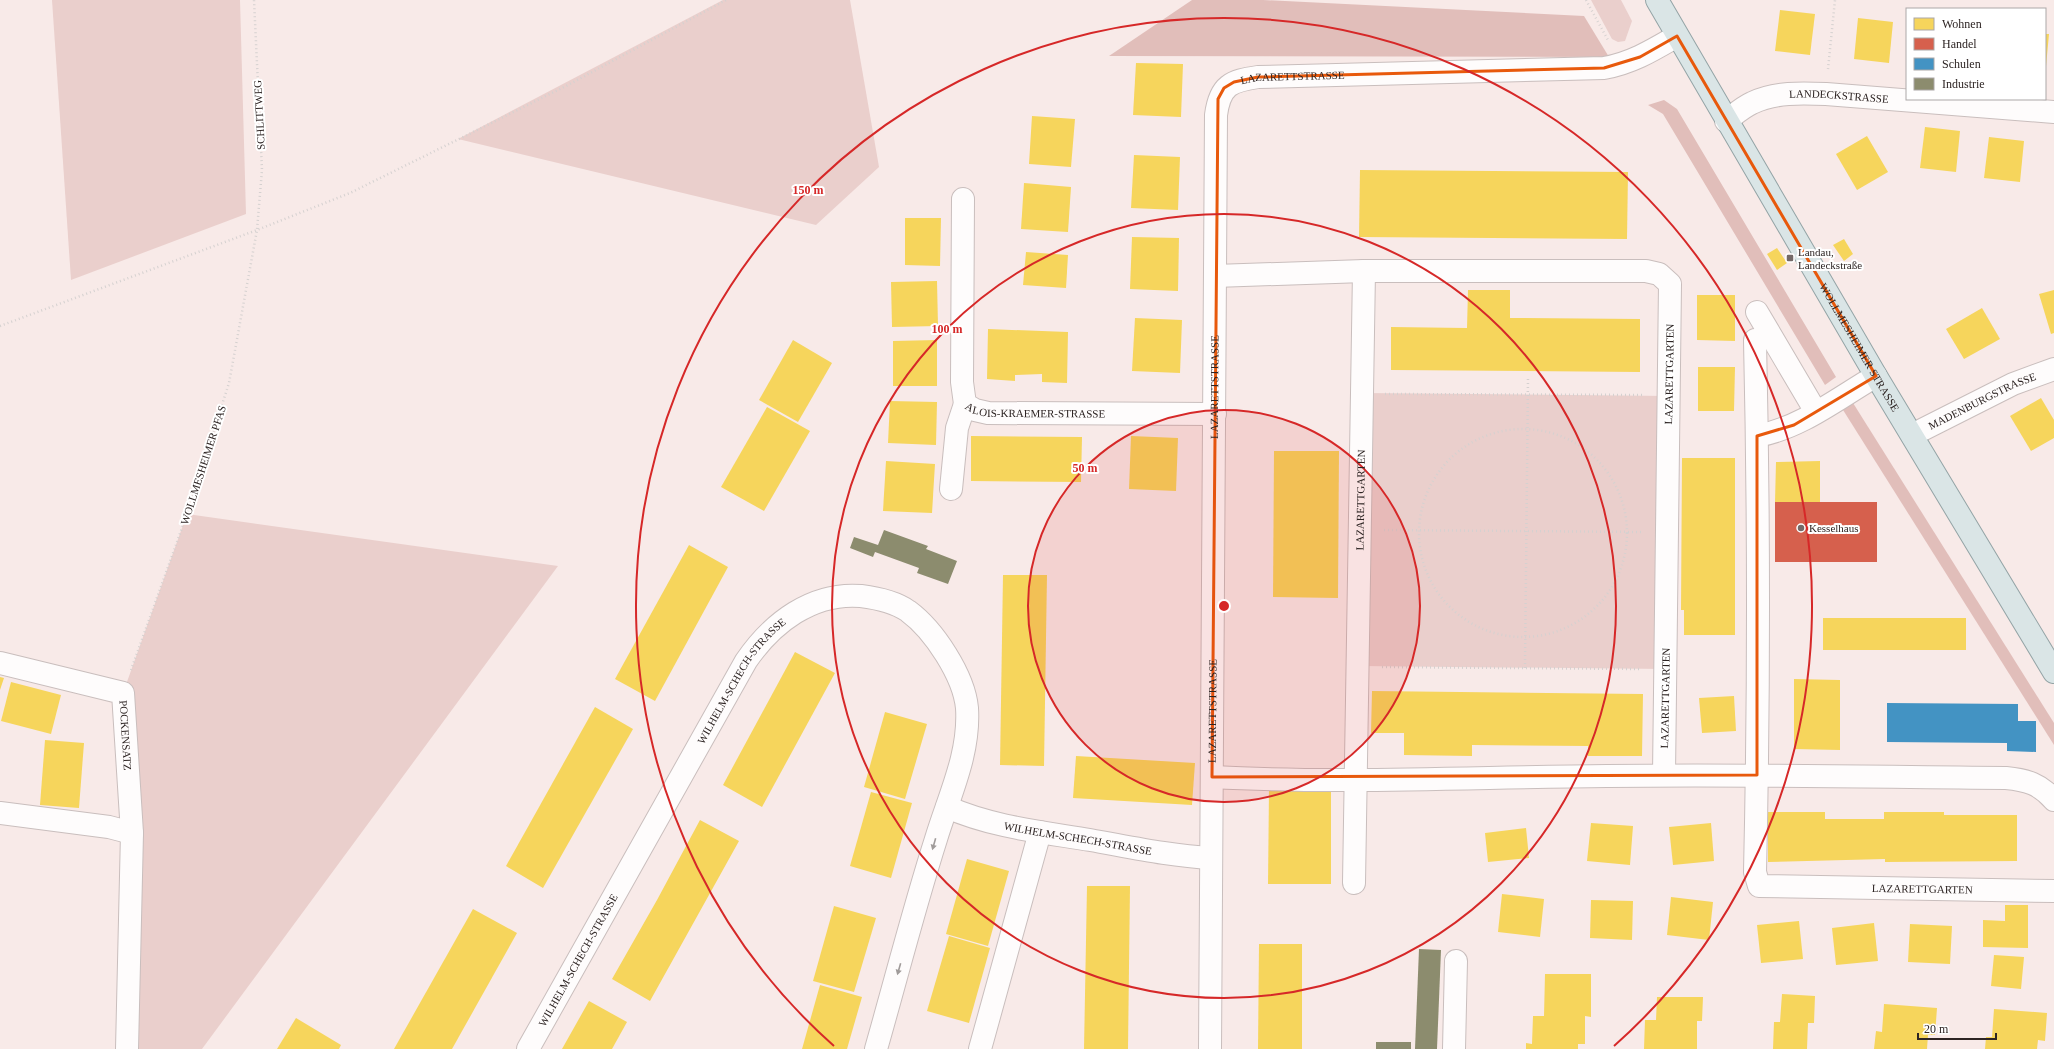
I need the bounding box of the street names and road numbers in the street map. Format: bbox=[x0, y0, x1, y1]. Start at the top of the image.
street label: LAZARETTSTRASSE bbox=[1239, 69, 1345, 86]
street label: SCHLITTWEG bbox=[251, 80, 267, 150]
street label: LANDECKSTRASSE bbox=[1789, 87, 1889, 105]
street label: WOLLMESHEIMER STRASSE bbox=[1817, 281, 1902, 414]
street label: LAZARETTGARTEN bbox=[1662, 323, 1676, 424]
street label: LAZARETTSTRASSE bbox=[1208, 335, 1221, 439]
street label: MADENBURGSTRASSE bbox=[1926, 370, 2038, 432]
street label: ALOIS-KRAEMER-STRASSE bbox=[963, 400, 1105, 420]
street label: WOLLMESHEIMER PFAS bbox=[178, 404, 228, 526]
street label: LAZARETTGARTEN bbox=[1353, 449, 1367, 551]
street label: WILHELM-SCHECH-STRASSE bbox=[695, 615, 788, 746]
street label: LAZARETTGARTEN bbox=[1658, 647, 1672, 748]
street label: LAZARETTSTRASSE bbox=[1206, 659, 1219, 763]
street label: POCKENSATZ bbox=[117, 700, 134, 771]
street label: WILHELM-SCHECH-STRASSE bbox=[1003, 819, 1153, 857]
street label: LAZARETTGARTEN bbox=[1872, 882, 1973, 896]
street label: WILHELM-SCHECH-STRASSE bbox=[536, 892, 620, 1028]

